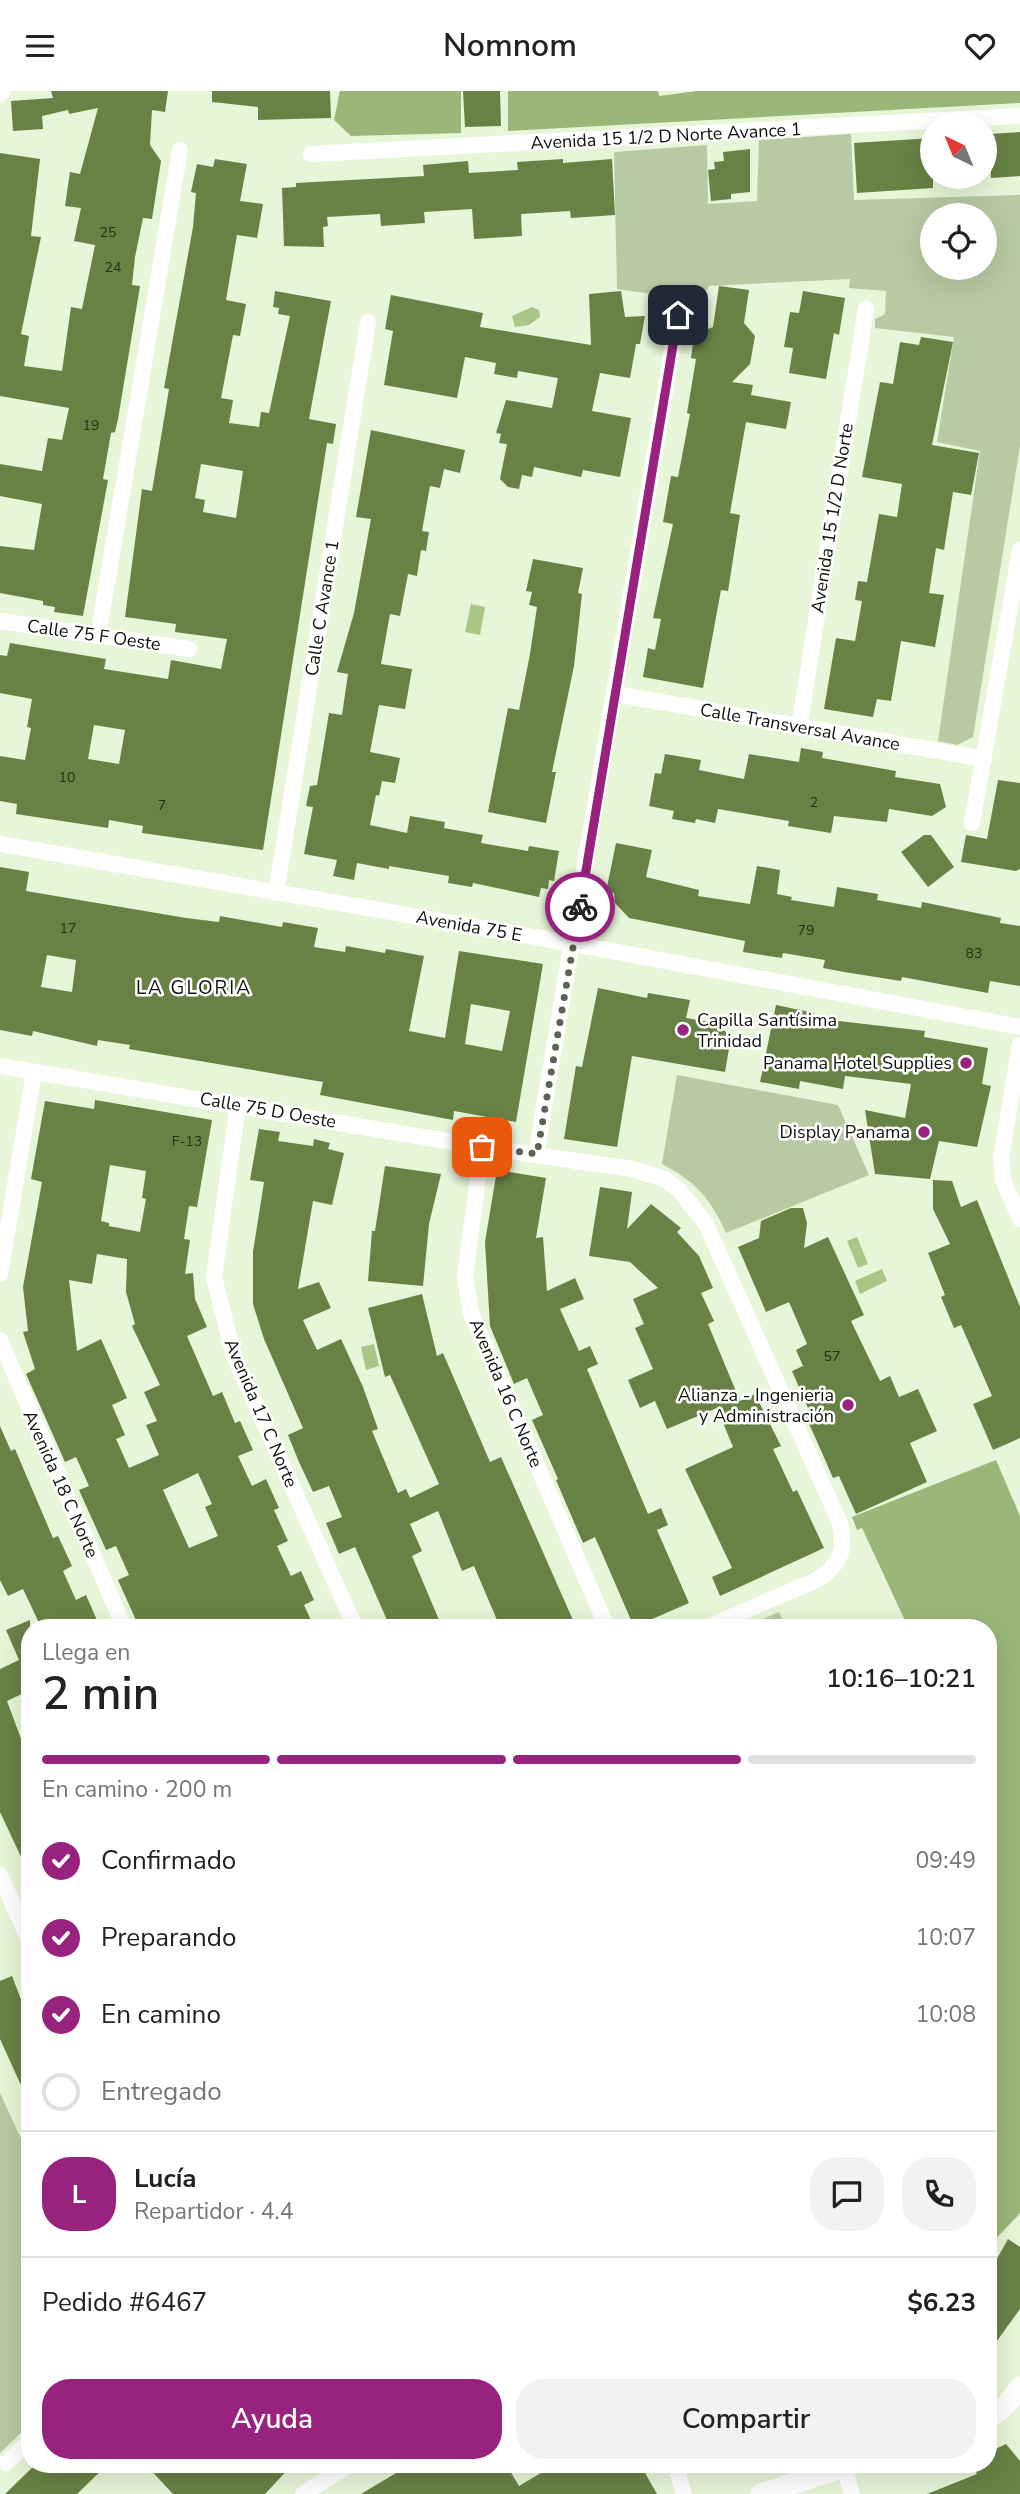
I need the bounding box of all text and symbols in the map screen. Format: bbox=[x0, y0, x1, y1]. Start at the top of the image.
text: Nomnom bbox=[443, 24, 577, 67]
icon: menu bbox=[21, 27, 59, 65]
icon: heart bbox=[961, 27, 999, 65]
north arrow bbox=[920, 112, 998, 189]
map controls bbox=[920, 112, 997, 280]
street label: Avenida 15 1/2 D Norte Avance 1 bbox=[530, 117, 802, 155]
button: locate bbox=[920, 203, 997, 280]
house number: 25 bbox=[100, 223, 116, 242]
house number: 24 bbox=[105, 258, 121, 277]
pin bbox=[648, 285, 708, 345]
icon: home bbox=[659, 296, 697, 334]
house number: 19 bbox=[83, 416, 99, 435]
street label: Avenida 15 1/2 D Norte bbox=[805, 421, 859, 615]
street label: Calle C Avance 1 bbox=[299, 538, 345, 678]
street label: Calle 75 F Oeste bbox=[26, 614, 162, 656]
street label: Calle Transversal Avance bbox=[698, 698, 902, 756]
house number: 10 bbox=[59, 768, 75, 787]
house number: 2 bbox=[810, 793, 818, 812]
house number: 7 bbox=[158, 796, 166, 815]
courier bbox=[545, 872, 615, 942]
icon: bike bbox=[561, 888, 599, 926]
street label: Avenida 75 E bbox=[414, 905, 524, 947]
house number: 17 bbox=[60, 919, 76, 938]
house number: 79 bbox=[798, 921, 814, 940]
house number: 83 bbox=[966, 944, 982, 963]
district label: LA GLORIA bbox=[136, 975, 252, 1001]
place label: Capilla Santísima Trinidad bbox=[697, 1008, 837, 1053]
marker: Capilla Santísima Trinidad bbox=[675, 1022, 691, 1038]
place label: Panama Hotel Supplies bbox=[763, 1051, 952, 1075]
marker: Panama Hotel Supplies bbox=[958, 1055, 974, 1071]
street label: Calle 75 D Oeste bbox=[198, 1086, 338, 1134]
pin bbox=[452, 1117, 512, 1177]
place label: Display Panama bbox=[779, 1120, 910, 1144]
marker: Display Panama bbox=[916, 1124, 932, 1140]
icon: bag bbox=[463, 1128, 501, 1166]
house number: F-13 bbox=[172, 1132, 202, 1151]
street label: Avenida 16 C Norte bbox=[464, 1315, 548, 1471]
street label: Avenida 17 C Norte bbox=[219, 1335, 303, 1491]
house number: 57 bbox=[824, 1347, 840, 1366]
place label: Alianza - Ingenieria y Administración bbox=[678, 1383, 834, 1428]
marker: Alianza - Ingenieria y Administración bbox=[840, 1397, 856, 1413]
street label: Avenida 18 C Norte bbox=[18, 1406, 104, 1562]
text: Llega en bbox=[42, 1637, 130, 1668]
text: 10:16–10:21 bbox=[826, 1661, 976, 1696]
text: 2 min bbox=[42, 1662, 159, 1725]
text: En camino · 200 m bbox=[42, 1774, 232, 1805]
icon: check bbox=[42, 1842, 80, 1880]
text: Confirmado bbox=[101, 1843, 236, 1878]
text: 09:49 bbox=[916, 1845, 976, 1876]
icon: check bbox=[42, 1919, 80, 1957]
text: Preparando bbox=[101, 1920, 236, 1955]
text: 10:07 bbox=[916, 1922, 976, 1953]
icon: check bbox=[42, 1996, 80, 2034]
text: En camino bbox=[101, 1997, 221, 2032]
text: 10:08 bbox=[916, 1999, 976, 2030]
text: Entregado bbox=[101, 2074, 222, 2109]
button: chat bbox=[810, 2157, 884, 2231]
button: phone bbox=[902, 2157, 976, 2231]
text: Lucía bbox=[134, 2161, 197, 2196]
text: L bbox=[72, 2177, 86, 2212]
text: Repartidor · 4.4 bbox=[134, 2196, 294, 2227]
text: Pedido #6467 bbox=[42, 2285, 207, 2320]
text: $6.23 bbox=[907, 2285, 976, 2320]
button: Ayuda bbox=[42, 2379, 502, 2459]
button: Compartir bbox=[516, 2379, 976, 2459]

